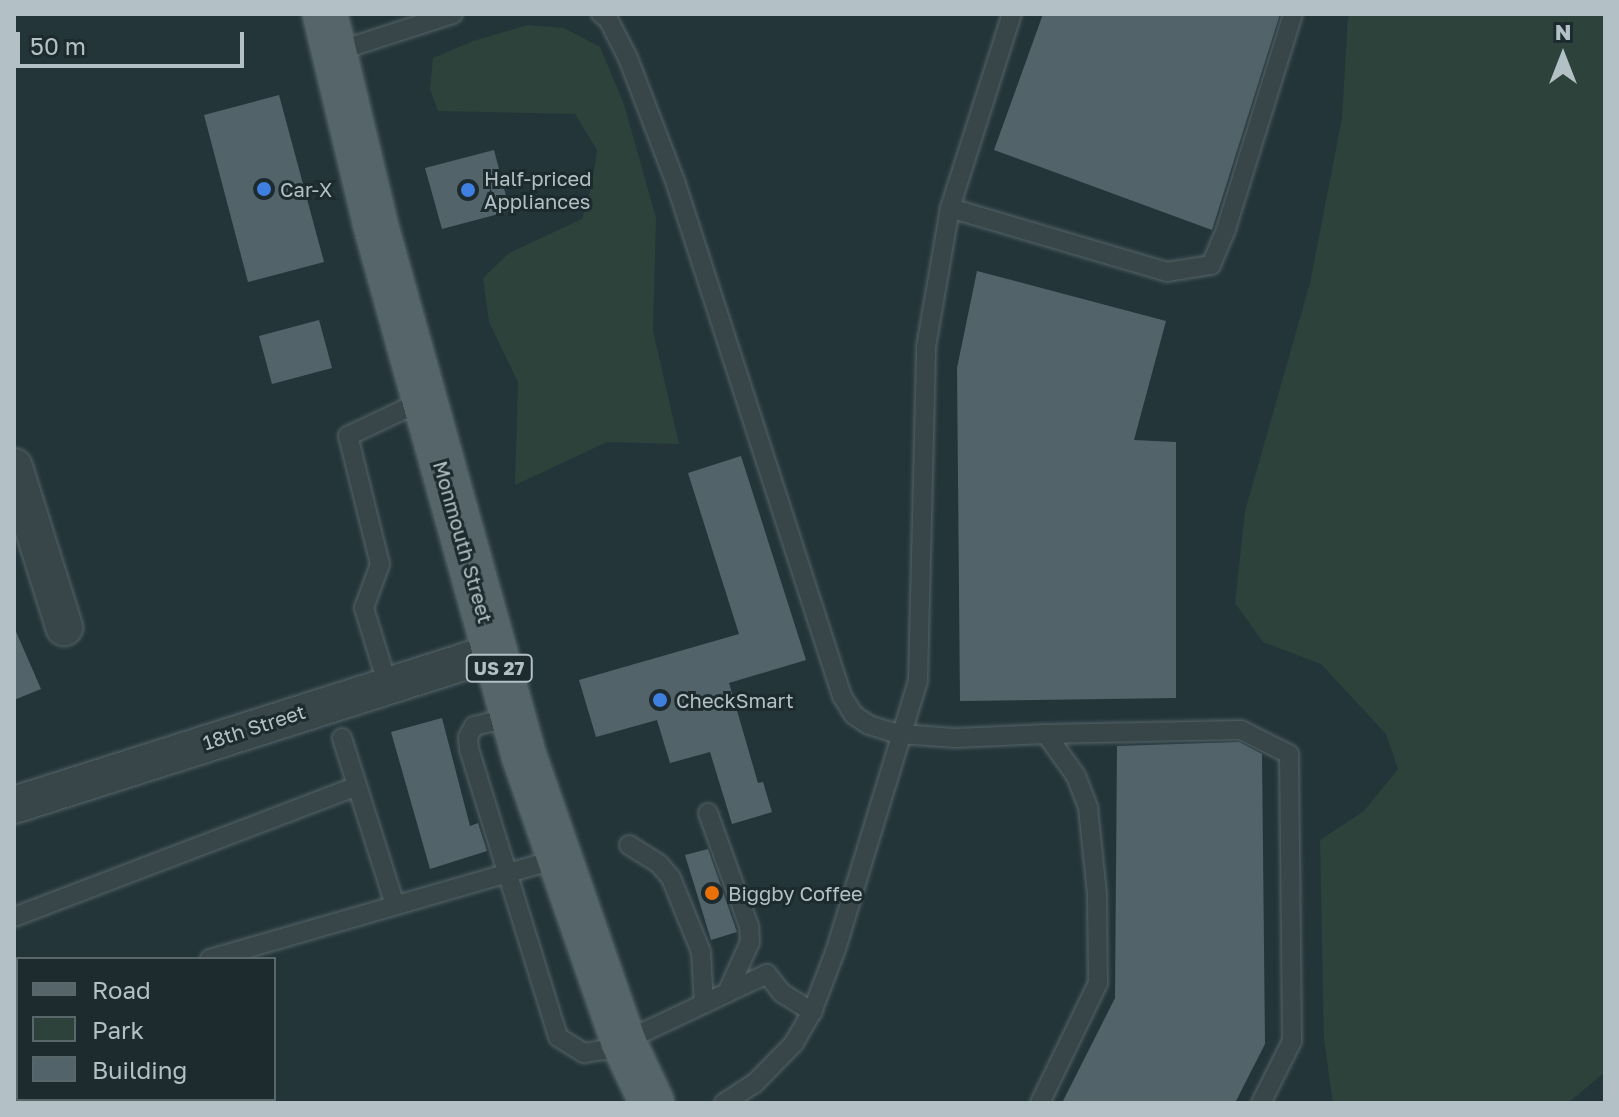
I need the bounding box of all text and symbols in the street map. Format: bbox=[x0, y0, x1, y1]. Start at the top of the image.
scale bar bbox=[20, 16, 248, 66]
north arrow bbox=[1523, 16, 1603, 96]
text: N bbox=[1555, 18, 1571, 45]
text: 50 m bbox=[30, 31, 86, 60]
place label: Half-priced Appliances bbox=[484, 166, 591, 213]
place label: Car-X bbox=[280, 177, 332, 201]
marker: Car-X bbox=[255, 180, 273, 198]
marker: Half-priced Appliances bbox=[459, 181, 477, 199]
street label: Monmouth Street bbox=[428, 458, 498, 626]
road number: US 27 bbox=[465, 654, 533, 682]
place label: CheckSmart bbox=[676, 688, 794, 712]
marker: CheckSmart bbox=[651, 691, 669, 709]
street label: 18th Street bbox=[200, 699, 308, 755]
place label: Biggby Coffee bbox=[728, 881, 863, 905]
marker: Biggby Coffee bbox=[703, 884, 721, 902]
legend bbox=[16, 957, 276, 1101]
text: Road bbox=[92, 975, 151, 1004]
text: Park bbox=[92, 1015, 144, 1044]
text: Building bbox=[92, 1055, 187, 1084]

